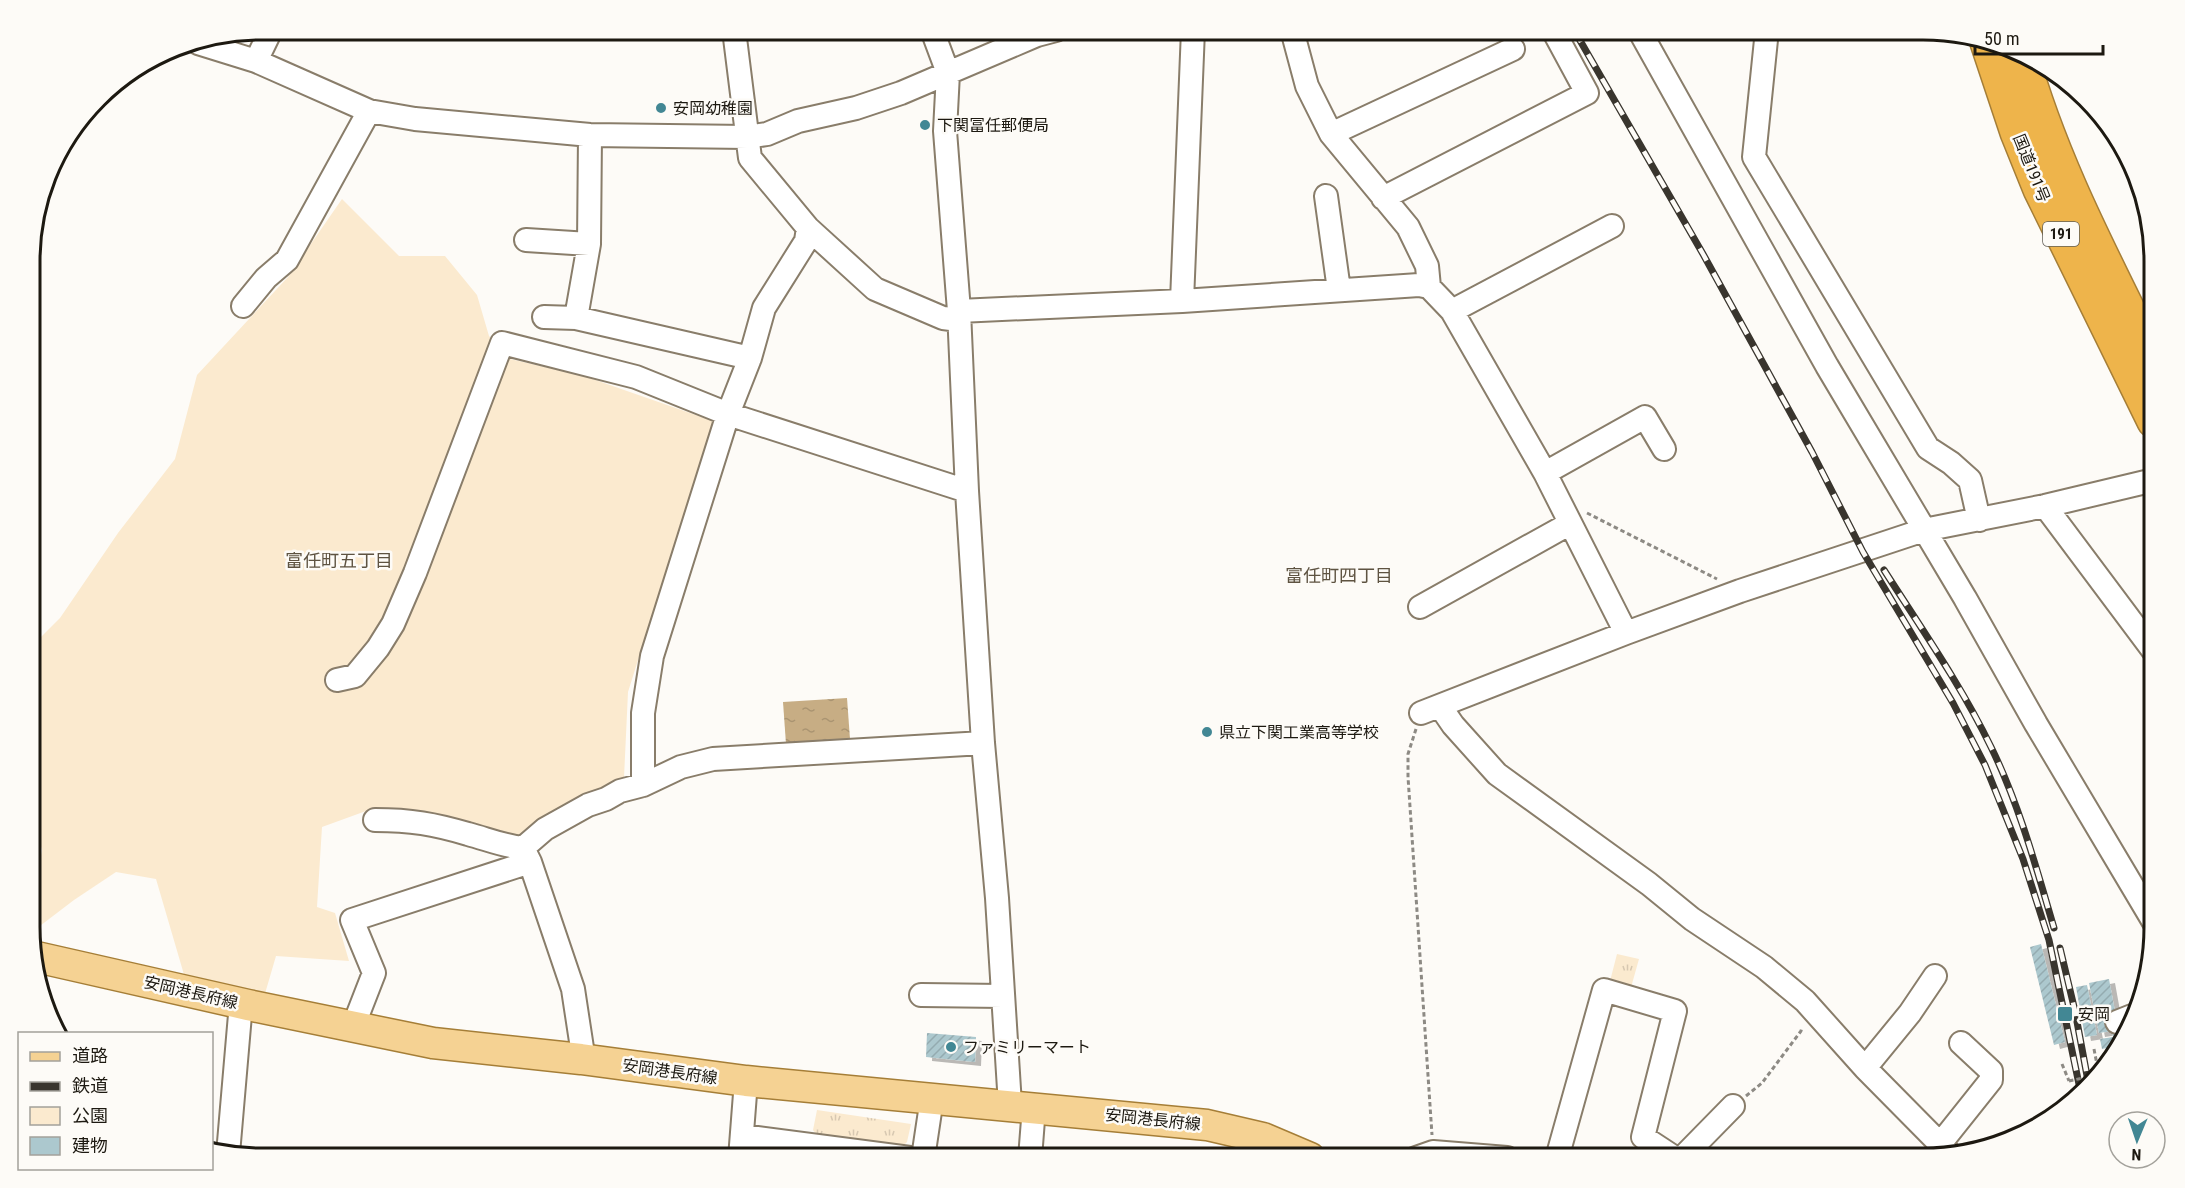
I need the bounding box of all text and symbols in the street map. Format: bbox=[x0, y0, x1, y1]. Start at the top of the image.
scale bar bbox=[1975, 18, 2102, 56]
text: 50 m bbox=[1984, 28, 2019, 49]
place label: 安岡幼稚園 bbox=[673, 99, 753, 118]
marker: 安岡幼稚園 bbox=[654, 101, 668, 115]
place label: 下関冨任郵便局 bbox=[937, 116, 1049, 135]
marker: 下関冨任郵便局 bbox=[918, 118, 932, 132]
street label: 国道191号 bbox=[2009, 131, 2054, 205]
road number: 191 bbox=[2043, 222, 2079, 246]
district label: 富任町五丁目 bbox=[285, 550, 393, 571]
district label: 富任町四丁目 bbox=[1285, 565, 1393, 586]
place label: 県立下関工業高等学校 bbox=[1219, 723, 1379, 742]
marker: 県立下関工業高等学校 bbox=[1200, 725, 1214, 739]
street label: 安岡港長府線 bbox=[142, 972, 240, 1013]
marker: 安岡 bbox=[2056, 1005, 2074, 1023]
place label: 安岡 bbox=[2078, 1005, 2110, 1024]
legend bbox=[18, 1032, 213, 1170]
place label: ファミリーマート bbox=[963, 1038, 1091, 1057]
marker: ファミリーマート bbox=[944, 1040, 958, 1054]
text: 道路 bbox=[72, 1045, 108, 1066]
street label: 安岡港長府線 bbox=[621, 1055, 719, 1088]
text: 鉄道 bbox=[72, 1075, 108, 1096]
text: 公園 bbox=[72, 1105, 108, 1126]
street label: 安岡港長府線 bbox=[1104, 1105, 1202, 1134]
north arrow bbox=[2107, 1110, 2167, 1170]
text: 建物 bbox=[72, 1135, 108, 1156]
text: N bbox=[2131, 1145, 2142, 1164]

